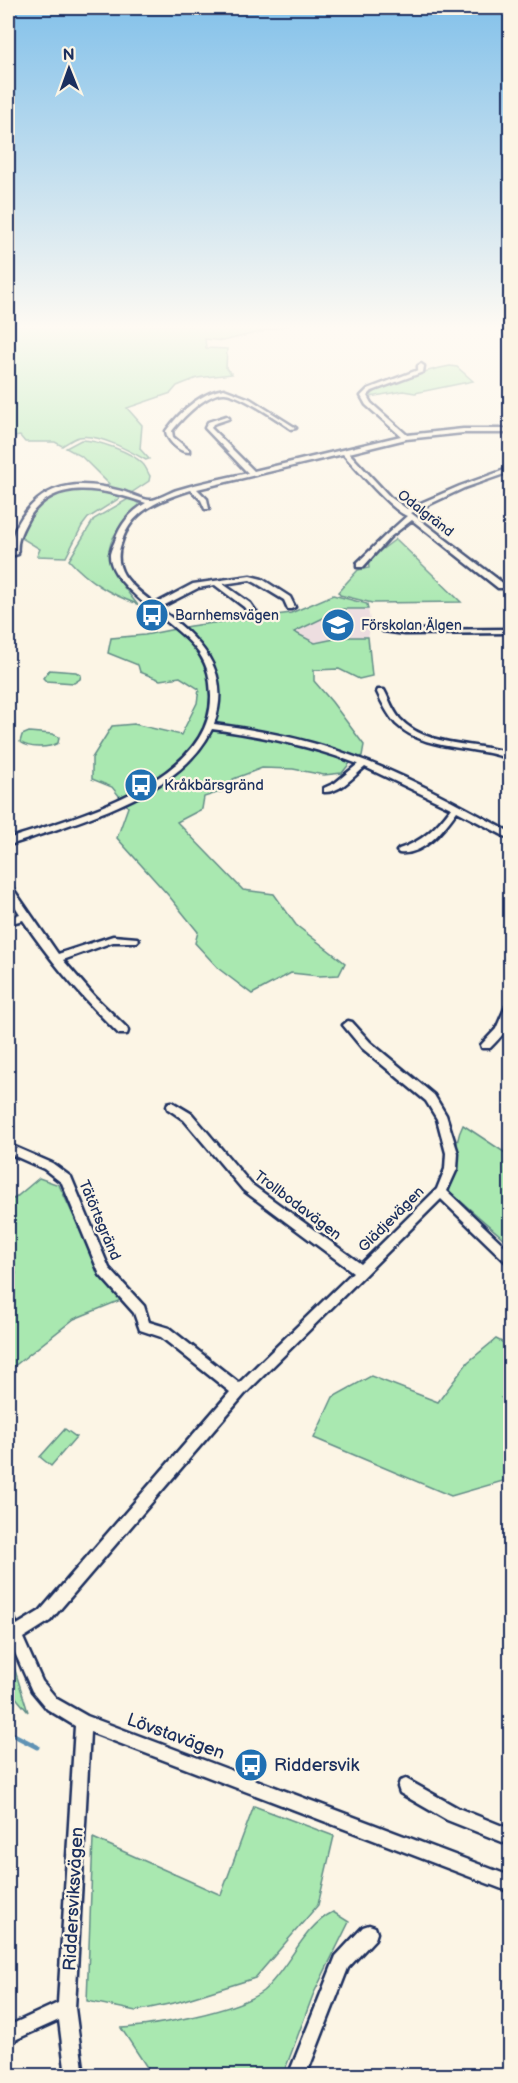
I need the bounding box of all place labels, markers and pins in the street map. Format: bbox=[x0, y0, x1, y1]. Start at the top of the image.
bus stop icon: Barnhemsvägen bbox=[134, 597, 170, 633]
place label: Barnhemsvägen bbox=[175, 607, 279, 624]
school or university icon: Förskolan Älgen bbox=[320, 607, 356, 643]
place label: Förskolan Älgen bbox=[361, 617, 462, 634]
bus stop icon: Kråkbärsgränd bbox=[123, 767, 159, 803]
place label: Kråkbärsgränd bbox=[164, 776, 264, 795]
bus stop icon: Riddersvik bbox=[233, 1747, 269, 1783]
place label: Riddersvik bbox=[274, 1755, 360, 1776]

